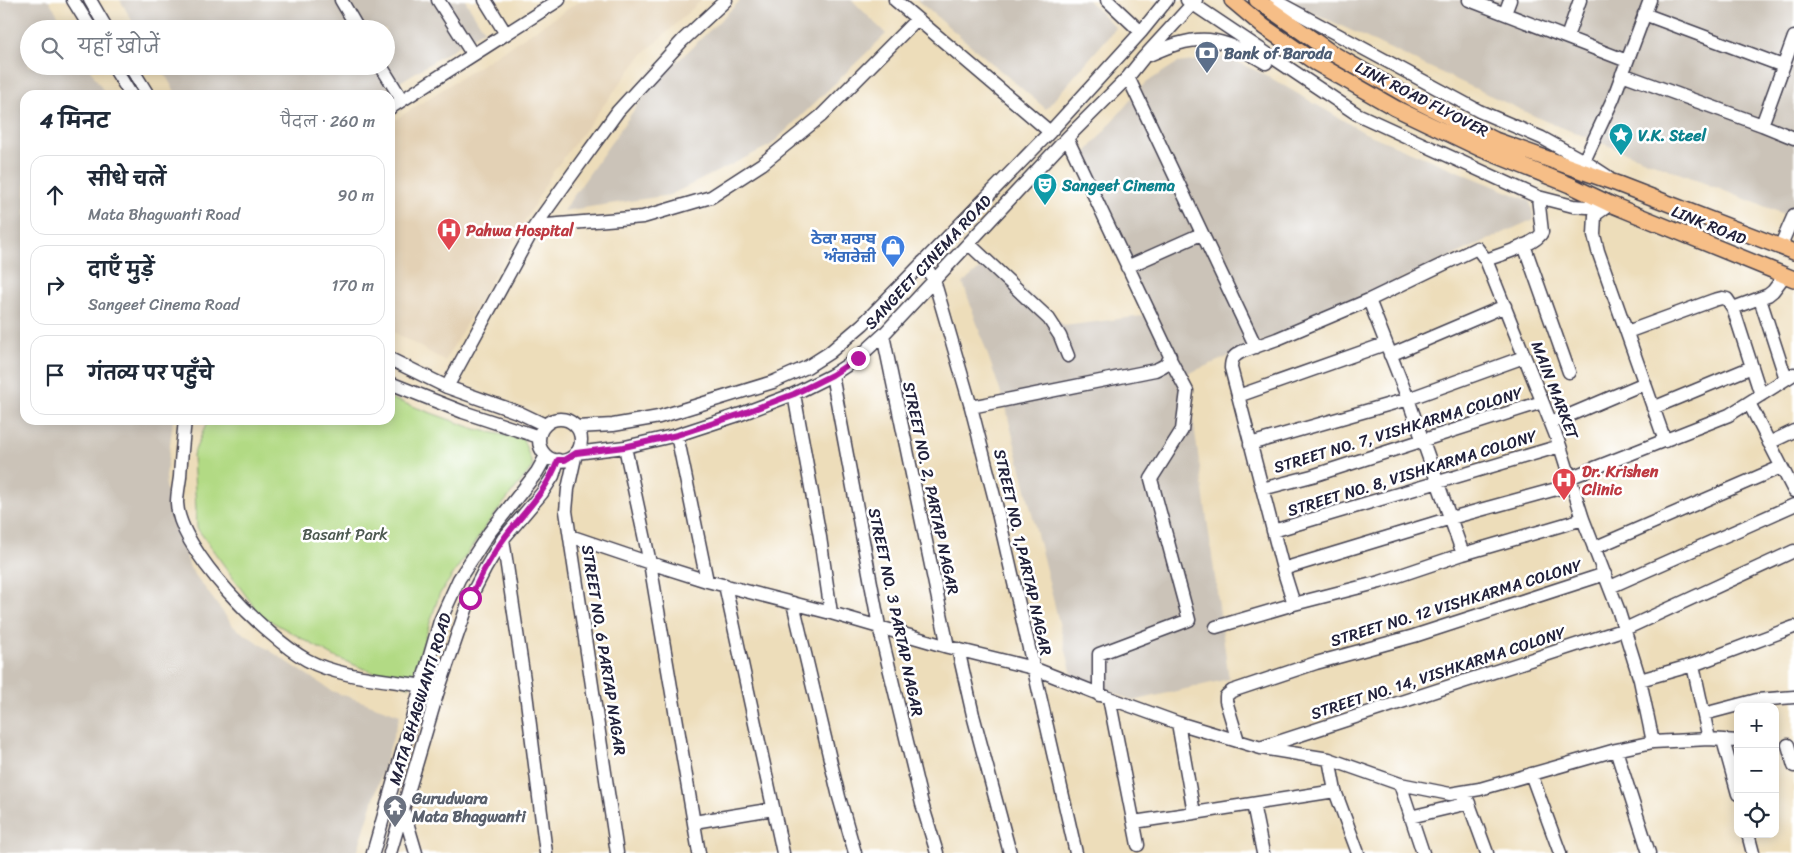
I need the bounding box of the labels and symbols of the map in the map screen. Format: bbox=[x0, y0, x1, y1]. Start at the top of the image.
place label: Bank of Baroda bbox=[1224, 39, 1333, 68]
bank icon: Bank of Baroda bbox=[1194, 40, 1220, 74]
street label: LINK ROAD FLYOVER bbox=[1350, 53, 1494, 145]
place label: V.K. Steel bbox=[1638, 121, 1707, 150]
place icon: V.K. Steel bbox=[1608, 122, 1634, 156]
place label: Sangeet Cinema bbox=[1061, 171, 1176, 200]
theatre icon: Sangeet Cinema bbox=[1032, 172, 1058, 206]
street label: SANGEET CINEMA ROAD bbox=[857, 187, 999, 337]
street label: LINK ROAD bbox=[1667, 197, 1751, 253]
place label: Pahwa Hospital bbox=[466, 216, 575, 245]
hospital icon: Pahwa Hospital bbox=[436, 217, 462, 251]
place label: ਠੇਕਾ ਸ਼ਰਾਬ ਅੰਗਰੇਜ਼ੀ bbox=[810, 224, 876, 271]
shop icon: ਠੇਕਾ ਸ਼ਰਾਬ ਅੰਗਰੇਜ਼ੀ bbox=[880, 234, 906, 268]
street label: MAIN MARKET bbox=[1523, 336, 1587, 444]
route end bbox=[847, 347, 870, 370]
street label: STREET NO. 7, VISHKARMA COLONY bbox=[1270, 378, 1527, 482]
street label: STREET NO. 2, PARTAP NAGAR bbox=[894, 379, 968, 597]
street label: STREET NO. 8, VISHKARMA COLONY bbox=[1284, 421, 1541, 525]
street label: STREET NO. 1,PARTAP NAGAR bbox=[985, 446, 1061, 658]
place label: Dr. Krishen Clinic bbox=[1581, 457, 1659, 504]
hospital icon: Dr. Krishen Clinic bbox=[1551, 467, 1577, 501]
street label: STREET NO. 3 PARTAP NAGAR bbox=[860, 505, 932, 719]
park label: Basant Park bbox=[302, 520, 388, 549]
street label: STREET NO. 6 PARTAP NAGAR bbox=[573, 543, 635, 758]
street label: STREET NO. 12 VISHKARMA COLONY bbox=[1327, 551, 1586, 655]
route start bbox=[459, 587, 482, 610]
street label: MATA BHAGWANTI ROAD bbox=[380, 609, 460, 789]
street label: STREET NO. 14, VISHKARMA COLONY bbox=[1307, 618, 1570, 728]
place label: Gurudwara Mata Bhagwanti bbox=[411, 784, 527, 831]
temple icon: Gurudwara Mata Bhagwanti bbox=[382, 794, 408, 828]

